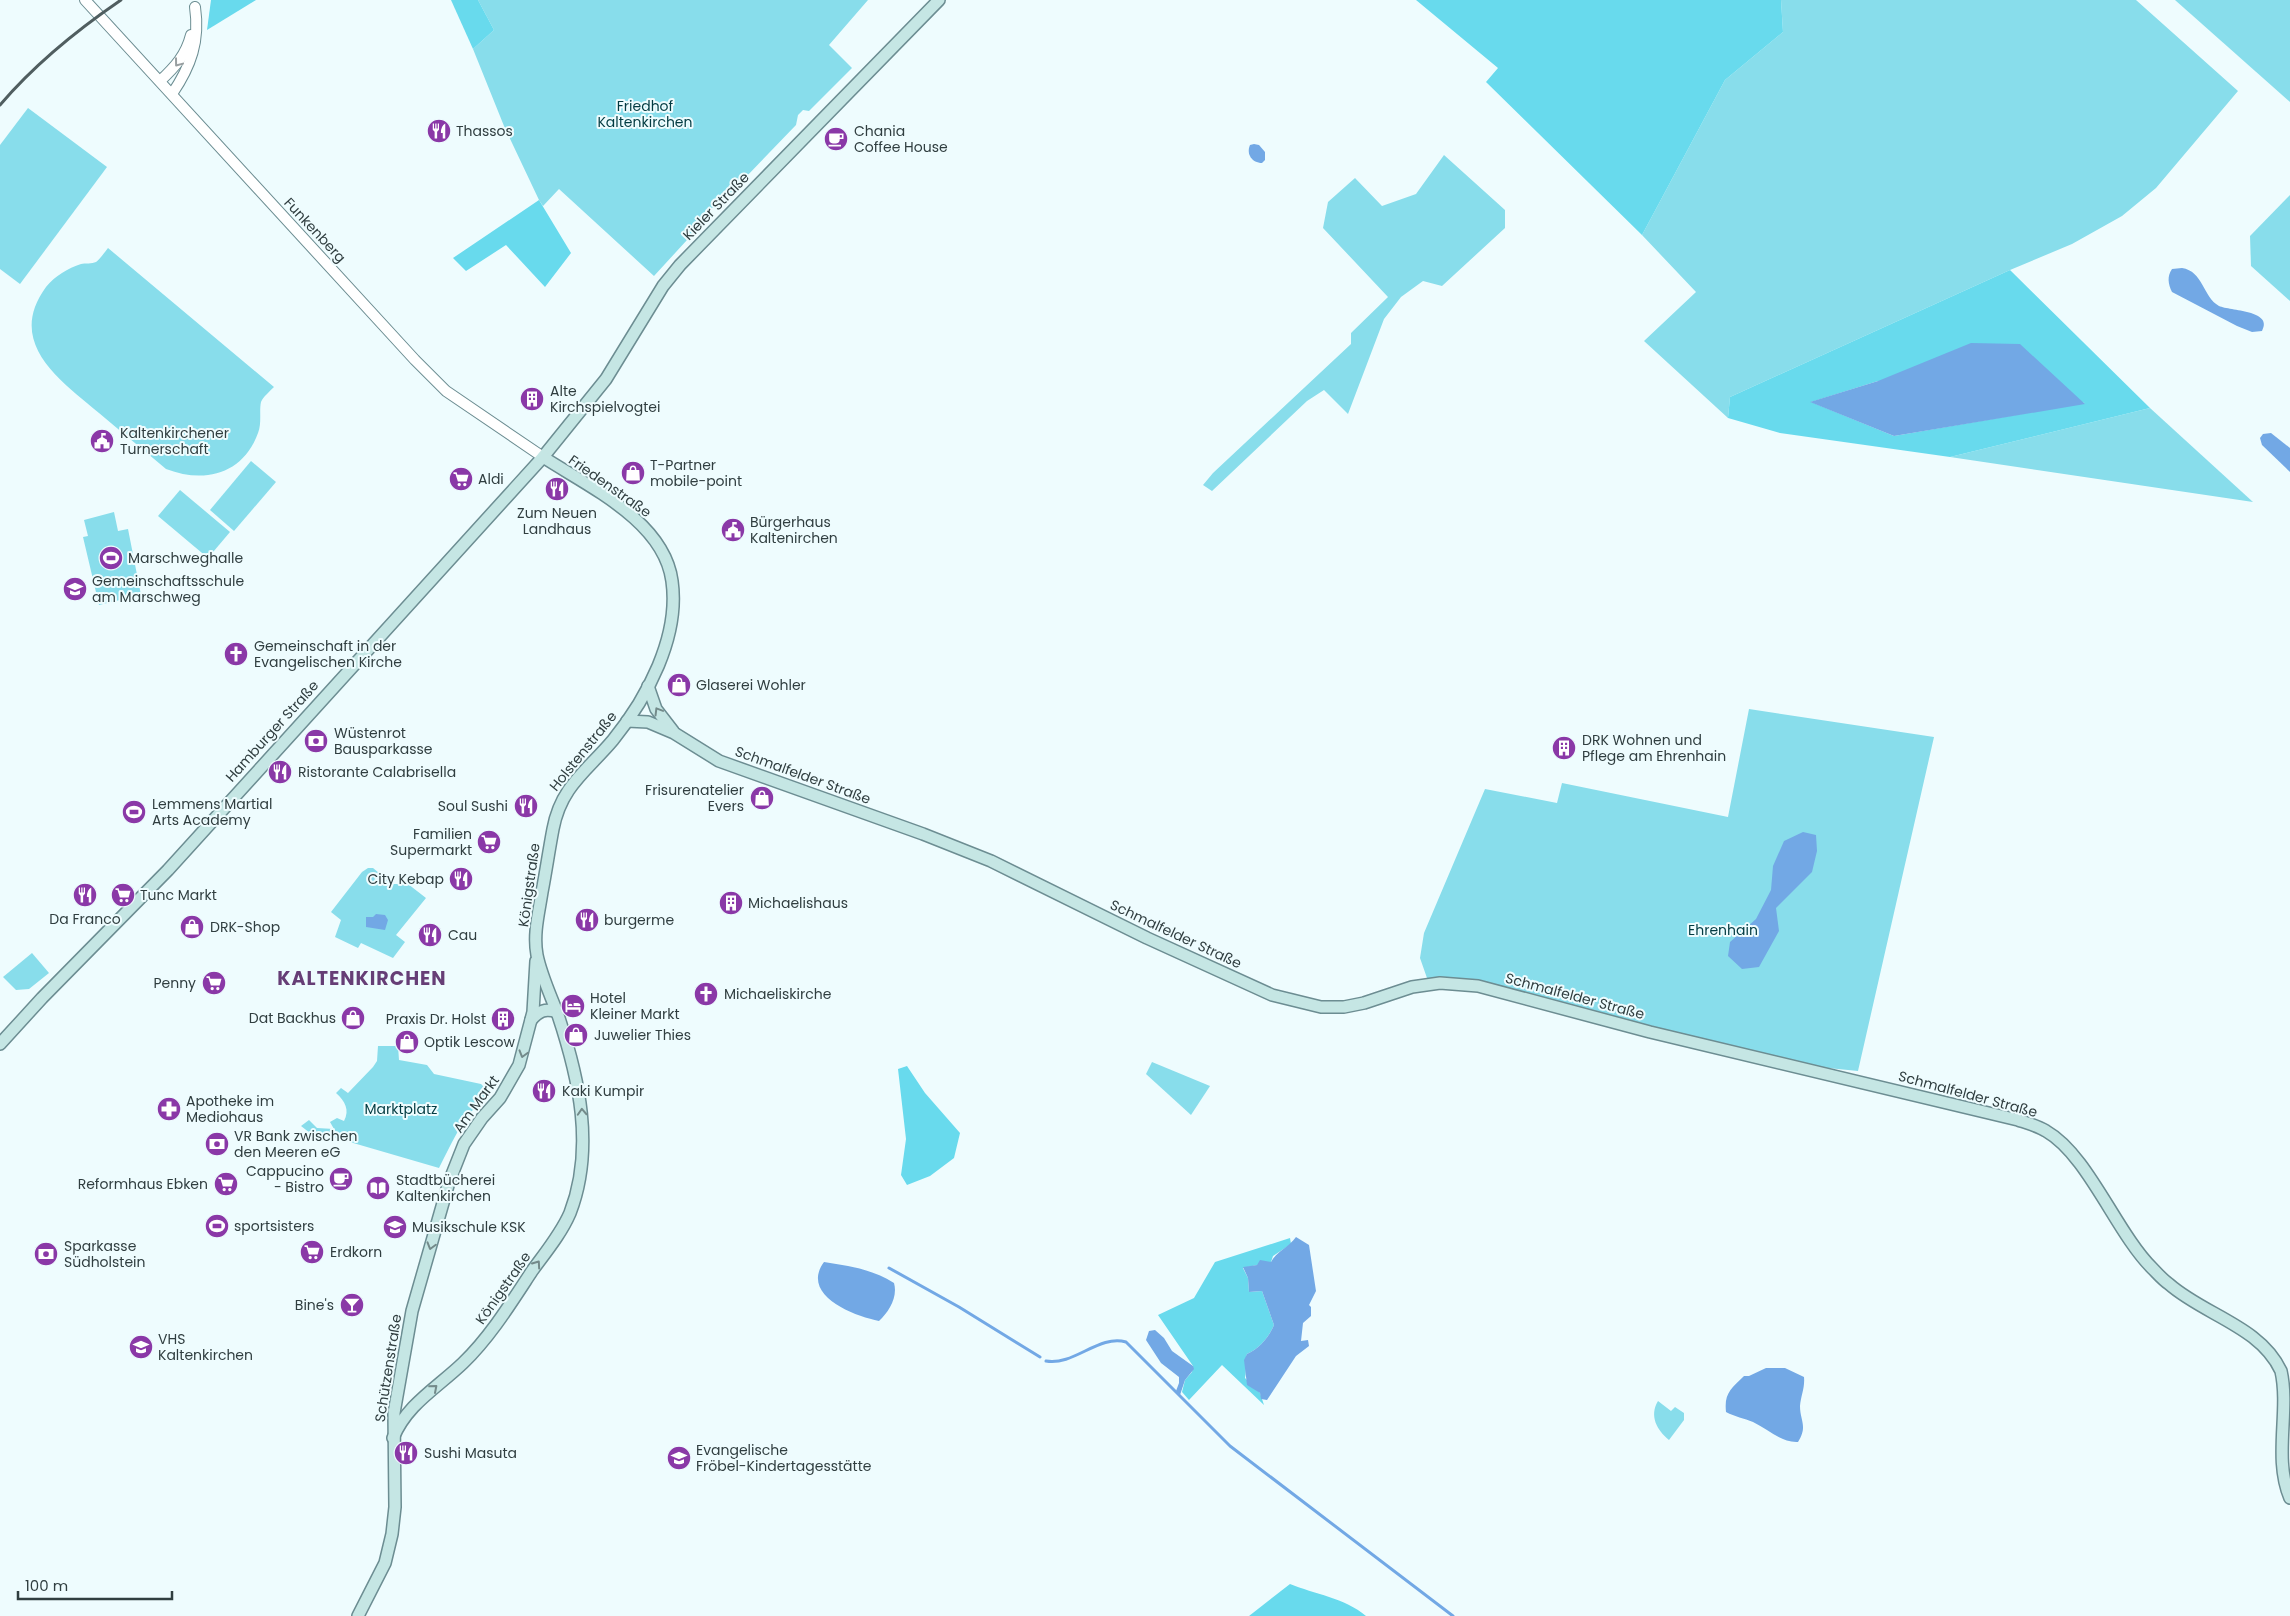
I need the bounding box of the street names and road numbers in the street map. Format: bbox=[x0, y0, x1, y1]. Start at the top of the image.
street label: Kieler Straße bbox=[678, 167, 754, 245]
street label: Funkenberg bbox=[280, 193, 350, 267]
street label: Friedenstraße bbox=[565, 450, 656, 522]
street label: Hamburger Straße bbox=[221, 676, 323, 786]
street label: Holstenstraße bbox=[545, 707, 622, 795]
street label: Schmalfelder Straße bbox=[732, 741, 874, 809]
street label: Königstraße bbox=[513, 841, 545, 928]
street label: Schmalfelder Straße bbox=[1107, 895, 1245, 973]
street label: Schmalfelder Straße bbox=[1503, 968, 1647, 1024]
street label: Schmalfelder Straße bbox=[1896, 1066, 2040, 1122]
street label: Am Markt bbox=[448, 1071, 504, 1137]
street label: Königstraße bbox=[471, 1247, 536, 1328]
street label: Schützenstraße bbox=[370, 1312, 406, 1423]

